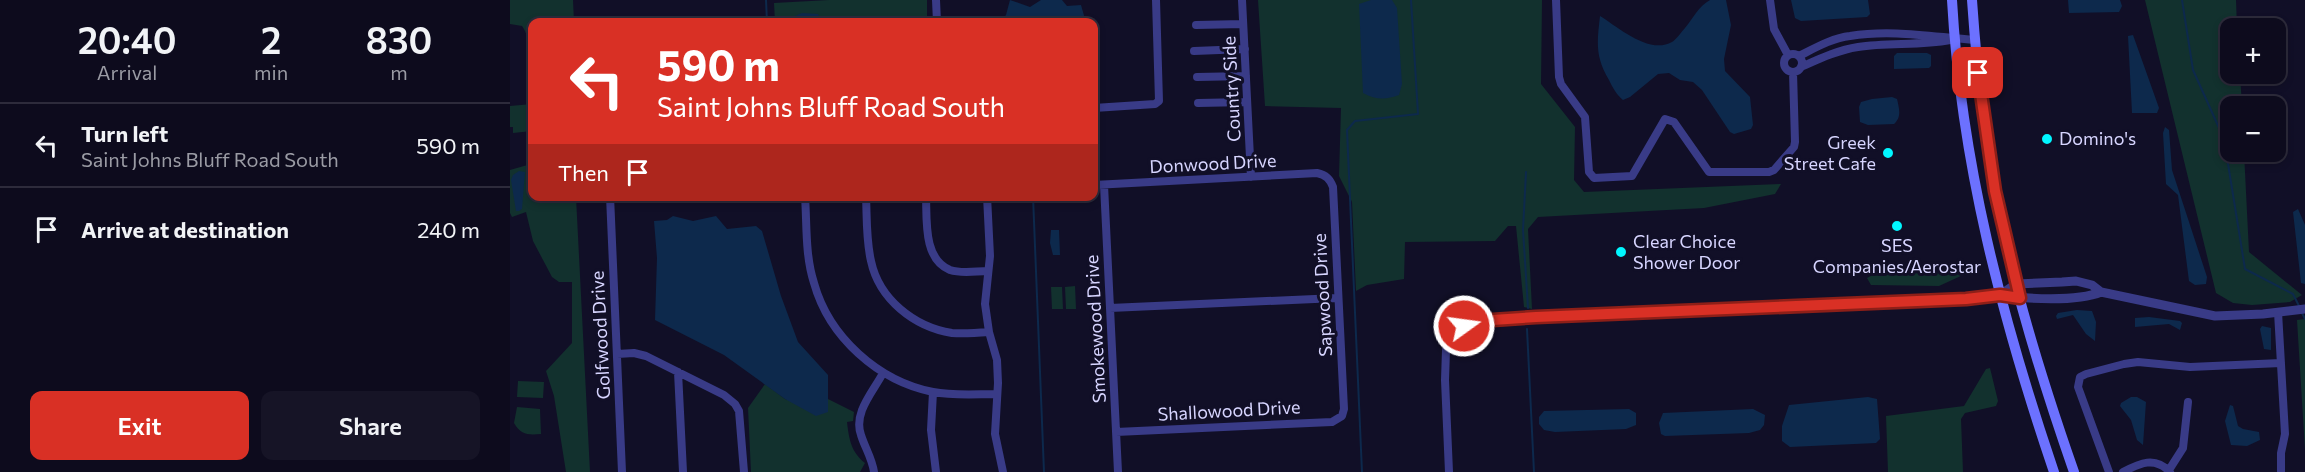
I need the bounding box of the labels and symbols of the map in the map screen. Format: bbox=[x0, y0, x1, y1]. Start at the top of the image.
street label: Country Side bbox=[1217, 36, 1245, 142]
pin bbox=[1952, 47, 2003, 98]
place label: Domino's bbox=[2059, 127, 2136, 149]
place label: Greek Street Cafe bbox=[1784, 131, 1876, 174]
marker: Domino's bbox=[2040, 132, 2054, 146]
marker: Greek Street Cafe bbox=[1881, 146, 1895, 160]
street label: Donwood Drive bbox=[1149, 149, 1277, 177]
marker: SES Companies/Aerostar bbox=[1890, 219, 1904, 233]
place label: Clear Choice Shower Door bbox=[1633, 230, 1741, 273]
street label: Sapwood Drive bbox=[1308, 233, 1336, 357]
place label: SES Companies/Aerostar bbox=[1813, 234, 1981, 277]
marker: Clear Choice Shower Door bbox=[1614, 245, 1628, 259]
street label: Smokewood Drive bbox=[1080, 254, 1110, 404]
street label: Golfwood Drive bbox=[586, 270, 614, 400]
position arrow bbox=[1432, 294, 1496, 358]
street label: Shallowood Drive bbox=[1157, 395, 1301, 425]

